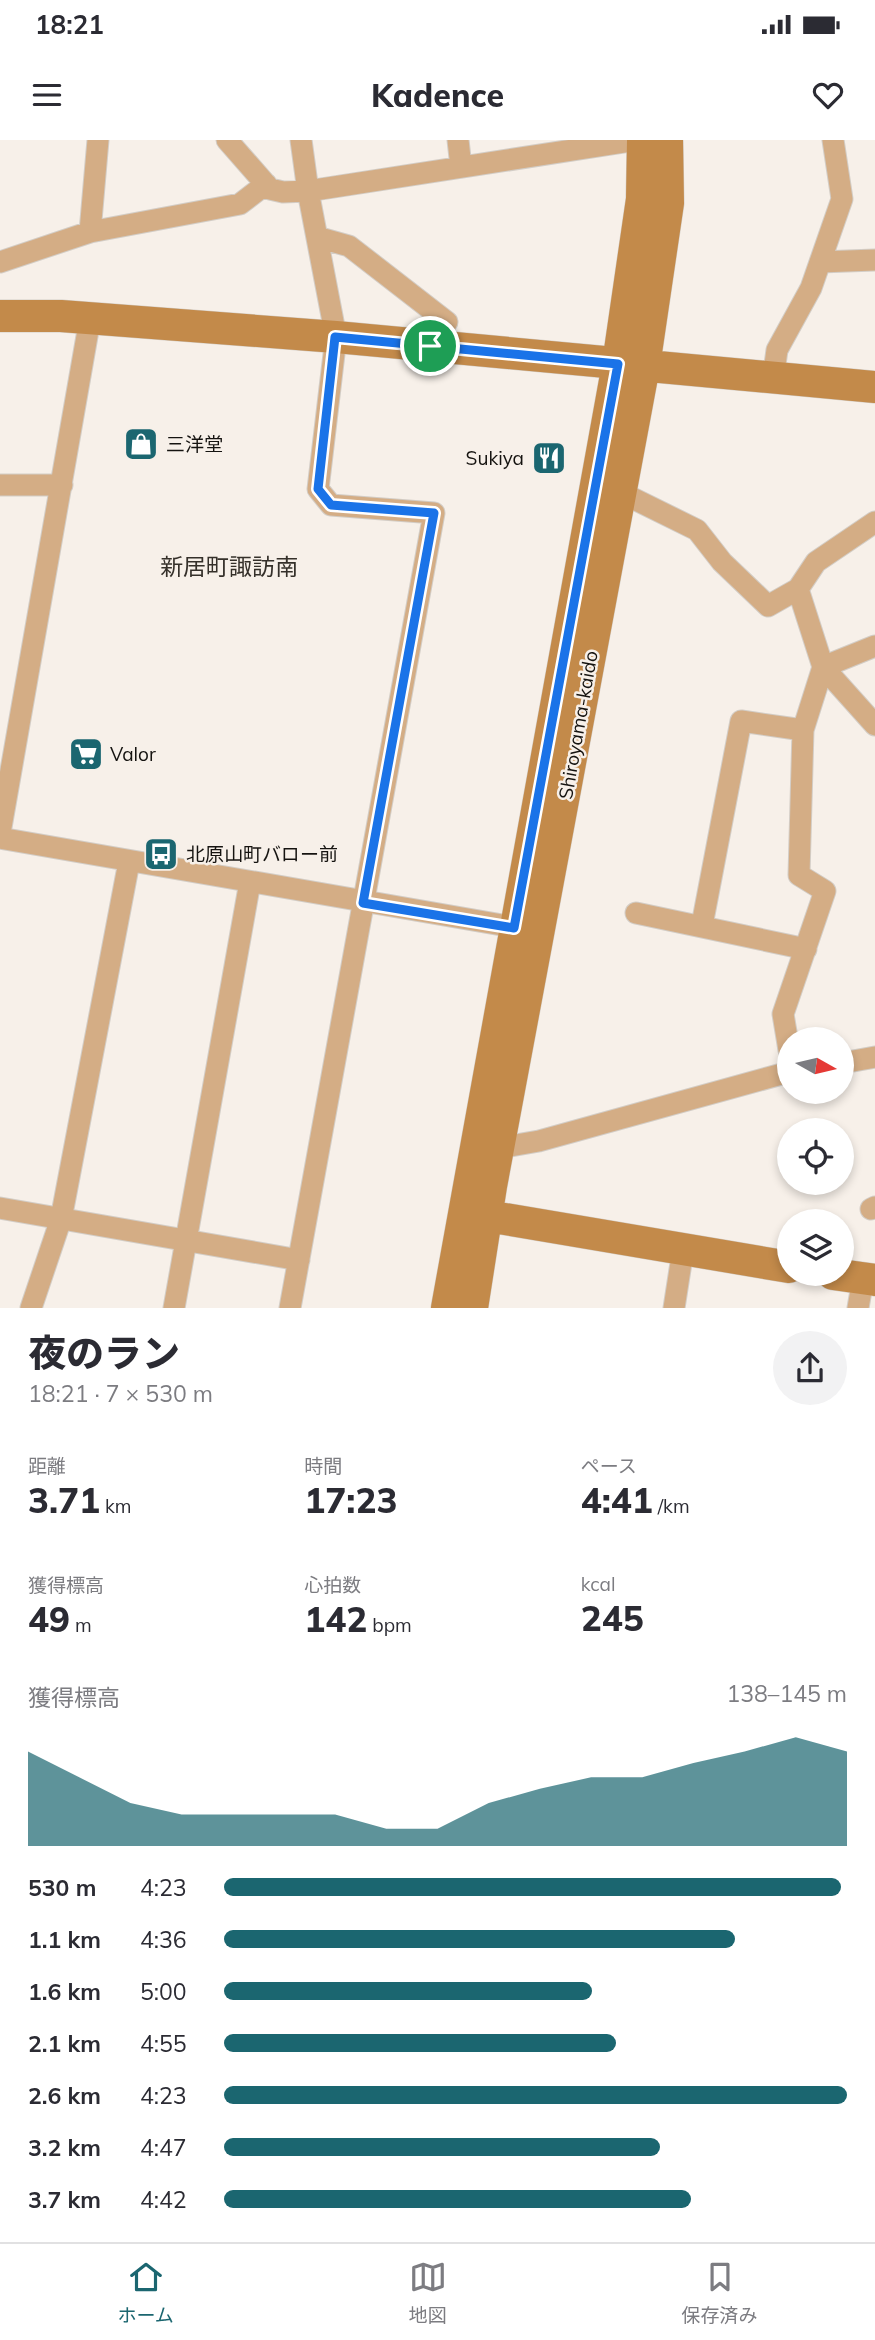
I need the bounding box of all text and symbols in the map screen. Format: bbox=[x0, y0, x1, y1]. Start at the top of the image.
text: 18:21 bbox=[35, 8, 104, 41]
text: Kadence bbox=[371, 75, 504, 115]
icon: menu bbox=[28, 76, 66, 114]
icon: heart bbox=[809, 76, 847, 114]
pin bbox=[400, 316, 460, 376]
icon: arrive bbox=[411, 327, 449, 365]
shop icon: 三洋堂 bbox=[122, 425, 160, 463]
place label: 三洋堂 bbox=[166, 432, 223, 456]
restaurant icon: Sukiya bbox=[530, 439, 568, 477]
place label: Sukiya bbox=[466, 446, 524, 470]
district label: 新居町諏訪南 bbox=[160, 552, 298, 581]
street label: Shiroyama-kaido bbox=[553, 649, 603, 801]
supermarket icon: Valor bbox=[67, 735, 105, 773]
place label: Valor bbox=[110, 742, 156, 766]
bus stop icon: 北原山町バロー前 bbox=[142, 835, 180, 873]
place label: 北原山町バロー前 bbox=[186, 842, 338, 866]
north arrow bbox=[777, 1027, 854, 1104]
map controls bbox=[777, 1027, 854, 1286]
button: locate bbox=[777, 1118, 854, 1195]
button: layers bbox=[777, 1209, 854, 1286]
text: 夜のラン bbox=[28, 1329, 180, 1377]
button: share bbox=[773, 1331, 847, 1405]
text: 18:21 · 7 × 530 m bbox=[28, 1379, 213, 1408]
text: 距離 bbox=[28, 1454, 66, 1478]
text: 時間 bbox=[304, 1454, 342, 1478]
text: ペース bbox=[581, 1454, 637, 1478]
text: 3.71 bbox=[28, 1478, 100, 1522]
text: 17:23 bbox=[304, 1478, 397, 1522]
text: 4:41 bbox=[581, 1478, 653, 1522]
text: km bbox=[100, 1494, 132, 1518]
text: /km bbox=[653, 1494, 690, 1518]
text: kcal bbox=[581, 1572, 615, 1596]
text: 獲得標高 bbox=[28, 1573, 104, 1597]
text: 心拍数 bbox=[304, 1573, 361, 1597]
text: 245 bbox=[581, 1596, 644, 1640]
text: 49 bbox=[28, 1597, 70, 1641]
text: 142 bbox=[304, 1597, 367, 1641]
text: m bbox=[70, 1613, 92, 1637]
text: bpm bbox=[367, 1613, 412, 1637]
text: 138–145 m bbox=[726, 1679, 847, 1708]
text: 獲得標高 bbox=[28, 1683, 120, 1712]
text: 530 m bbox=[28, 1873, 96, 1902]
text: 4:23 bbox=[140, 1873, 187, 1902]
text: 1.1 km bbox=[28, 1925, 101, 1954]
text: 4:36 bbox=[140, 1925, 187, 1954]
text: 1.6 km bbox=[28, 1977, 101, 2006]
text: 5:00 bbox=[140, 1977, 187, 2006]
text: 2.1 km bbox=[28, 2029, 101, 2058]
text: 4:55 bbox=[140, 2029, 187, 2058]
text: 2.6 km bbox=[28, 2081, 101, 2110]
text: 4:23 bbox=[140, 2081, 187, 2110]
text: 3.2 km bbox=[28, 2133, 101, 2162]
text: 4:47 bbox=[140, 2133, 187, 2162]
text: 3.7 km bbox=[28, 2185, 101, 2214]
text: 4:42 bbox=[140, 2185, 187, 2214]
tab: ホーム bbox=[117, 2258, 174, 2327]
tab: 地図 bbox=[409, 2258, 447, 2327]
tab: 保存済み bbox=[682, 2258, 758, 2327]

